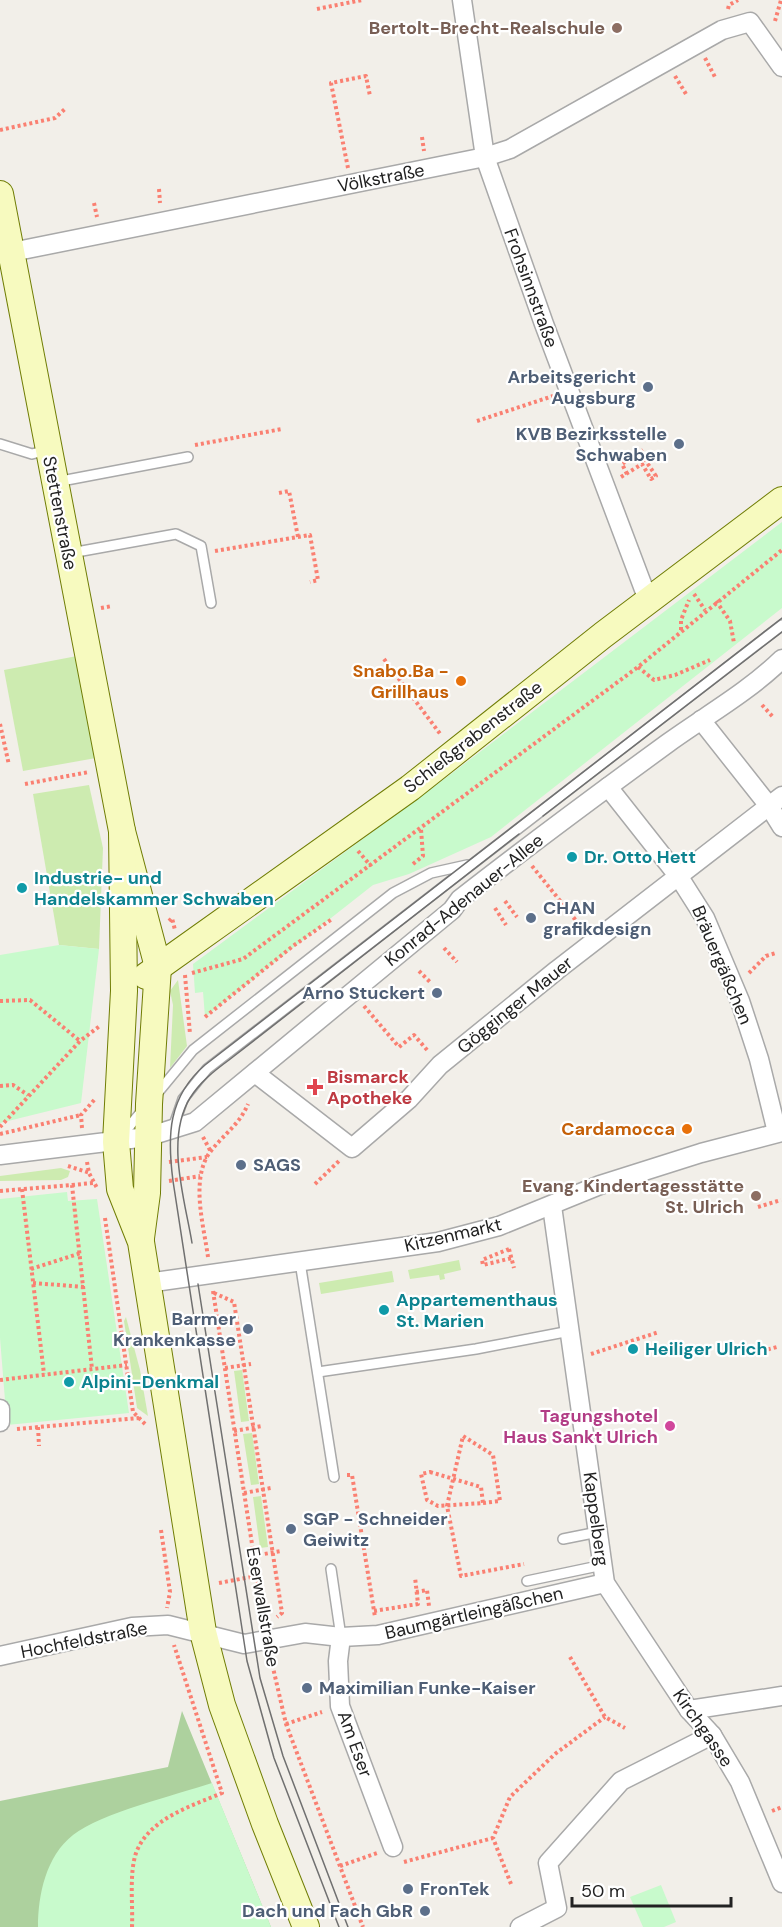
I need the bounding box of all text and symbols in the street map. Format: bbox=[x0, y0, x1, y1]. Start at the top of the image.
place label: Bertolt-Brecht-Realschule bbox=[369, 16, 605, 40]
marker: Bertolt-Brecht-Realschule bbox=[610, 21, 624, 35]
street label: Völkstraße bbox=[335, 158, 427, 198]
street label: Frohsinnstraße bbox=[498, 225, 564, 351]
place label: Arbeitsgericht Augsburg bbox=[508, 365, 636, 410]
marker: Arbeitsgericht Augsburg bbox=[641, 380, 655, 394]
place label: KVB Bezirksstelle Schwaben bbox=[516, 422, 667, 467]
marker: KVB Bezirksstelle Schwaben bbox=[672, 437, 686, 451]
street label: Stettenstraße bbox=[37, 454, 83, 572]
place label: Snabo.Ba - Grillhaus bbox=[353, 659, 449, 704]
marker: Snabo.Ba - Grillhaus bbox=[454, 674, 468, 688]
street label: Schießgrabenstraße bbox=[399, 675, 547, 799]
street label: Konrad-Adenauer-Allee bbox=[380, 828, 548, 972]
place label: Dr. Otto Hett bbox=[584, 845, 696, 869]
marker: Dr. Otto Hett bbox=[565, 850, 579, 864]
place label: Industrie- und Handelskammer Schwaben bbox=[34, 866, 274, 911]
marker: Industrie- und Handelskammer Schwaben bbox=[15, 881, 29, 895]
place label: CHAN grafikdesign bbox=[543, 896, 651, 941]
street label: Bräuergäßchen bbox=[686, 902, 758, 1028]
marker: CHAN grafikdesign bbox=[524, 911, 538, 925]
street label: Gögginger Mauer bbox=[452, 951, 578, 1059]
place label: Arno Stuckert bbox=[302, 981, 425, 1005]
marker: Arno Stuckert bbox=[430, 986, 444, 1000]
place label: Bismarck Apotheke bbox=[327, 1065, 413, 1110]
marker: Bismarck Apotheke bbox=[308, 1080, 322, 1094]
place label: Cardamocca bbox=[561, 1117, 675, 1141]
marker: Cardamocca bbox=[680, 1122, 694, 1136]
place label: SAGS bbox=[253, 1153, 301, 1177]
marker: SAGS bbox=[234, 1158, 248, 1172]
place label: Evang. Kindertagesstätte St. Ulrich bbox=[522, 1174, 744, 1219]
marker: Evang. Kindertagesstätte St. Ulrich bbox=[749, 1189, 763, 1203]
street label: Kitzenmarkt bbox=[402, 1212, 504, 1258]
place label: Appartementhaus St. Marien bbox=[396, 1288, 558, 1333]
marker: Appartementhaus St. Marien bbox=[377, 1303, 391, 1317]
place label: Barmer Krankenkasse bbox=[113, 1307, 236, 1352]
marker: Barmer Krankenkasse bbox=[241, 1322, 255, 1336]
place label: Heiliger Ulrich bbox=[645, 1337, 768, 1361]
marker: Heiliger Ulrich bbox=[626, 1342, 640, 1356]
place label: Alpini-Denkmal bbox=[81, 1370, 219, 1394]
marker: Alpini-Denkmal bbox=[62, 1375, 76, 1389]
place label: Tagungshotel Haus Sankt Ulrich bbox=[503, 1404, 658, 1449]
marker: Tagungshotel Haus Sankt Ulrich bbox=[663, 1419, 677, 1433]
street label: Kappelberg bbox=[578, 1470, 614, 1568]
place label: SGP - Schneider Geiwitz bbox=[303, 1507, 448, 1552]
marker: SGP - Schneider Geiwitz bbox=[284, 1522, 298, 1536]
street label: Eserwallstraße bbox=[241, 1545, 285, 1669]
street label: Baumgärtleingäßchen bbox=[383, 1581, 565, 1645]
street label: Hochfeldstraße bbox=[18, 1616, 150, 1664]
place label: Maximilian Funke-Kaiser bbox=[319, 1676, 536, 1700]
marker: Maximilian Funke-Kaiser bbox=[300, 1681, 314, 1695]
street label: Kirchgasse bbox=[667, 1684, 739, 1772]
street label: Am Eser bbox=[332, 1708, 378, 1781]
scale bar bbox=[572, 1870, 731, 1908]
place label: FronTek bbox=[420, 1877, 490, 1901]
text: 50 m bbox=[581, 1879, 625, 1903]
marker: FronTek bbox=[401, 1882, 415, 1896]
place label: Dach und Fach GbR bbox=[242, 1899, 413, 1923]
marker: Dach und Fach GbR bbox=[418, 1904, 432, 1918]

